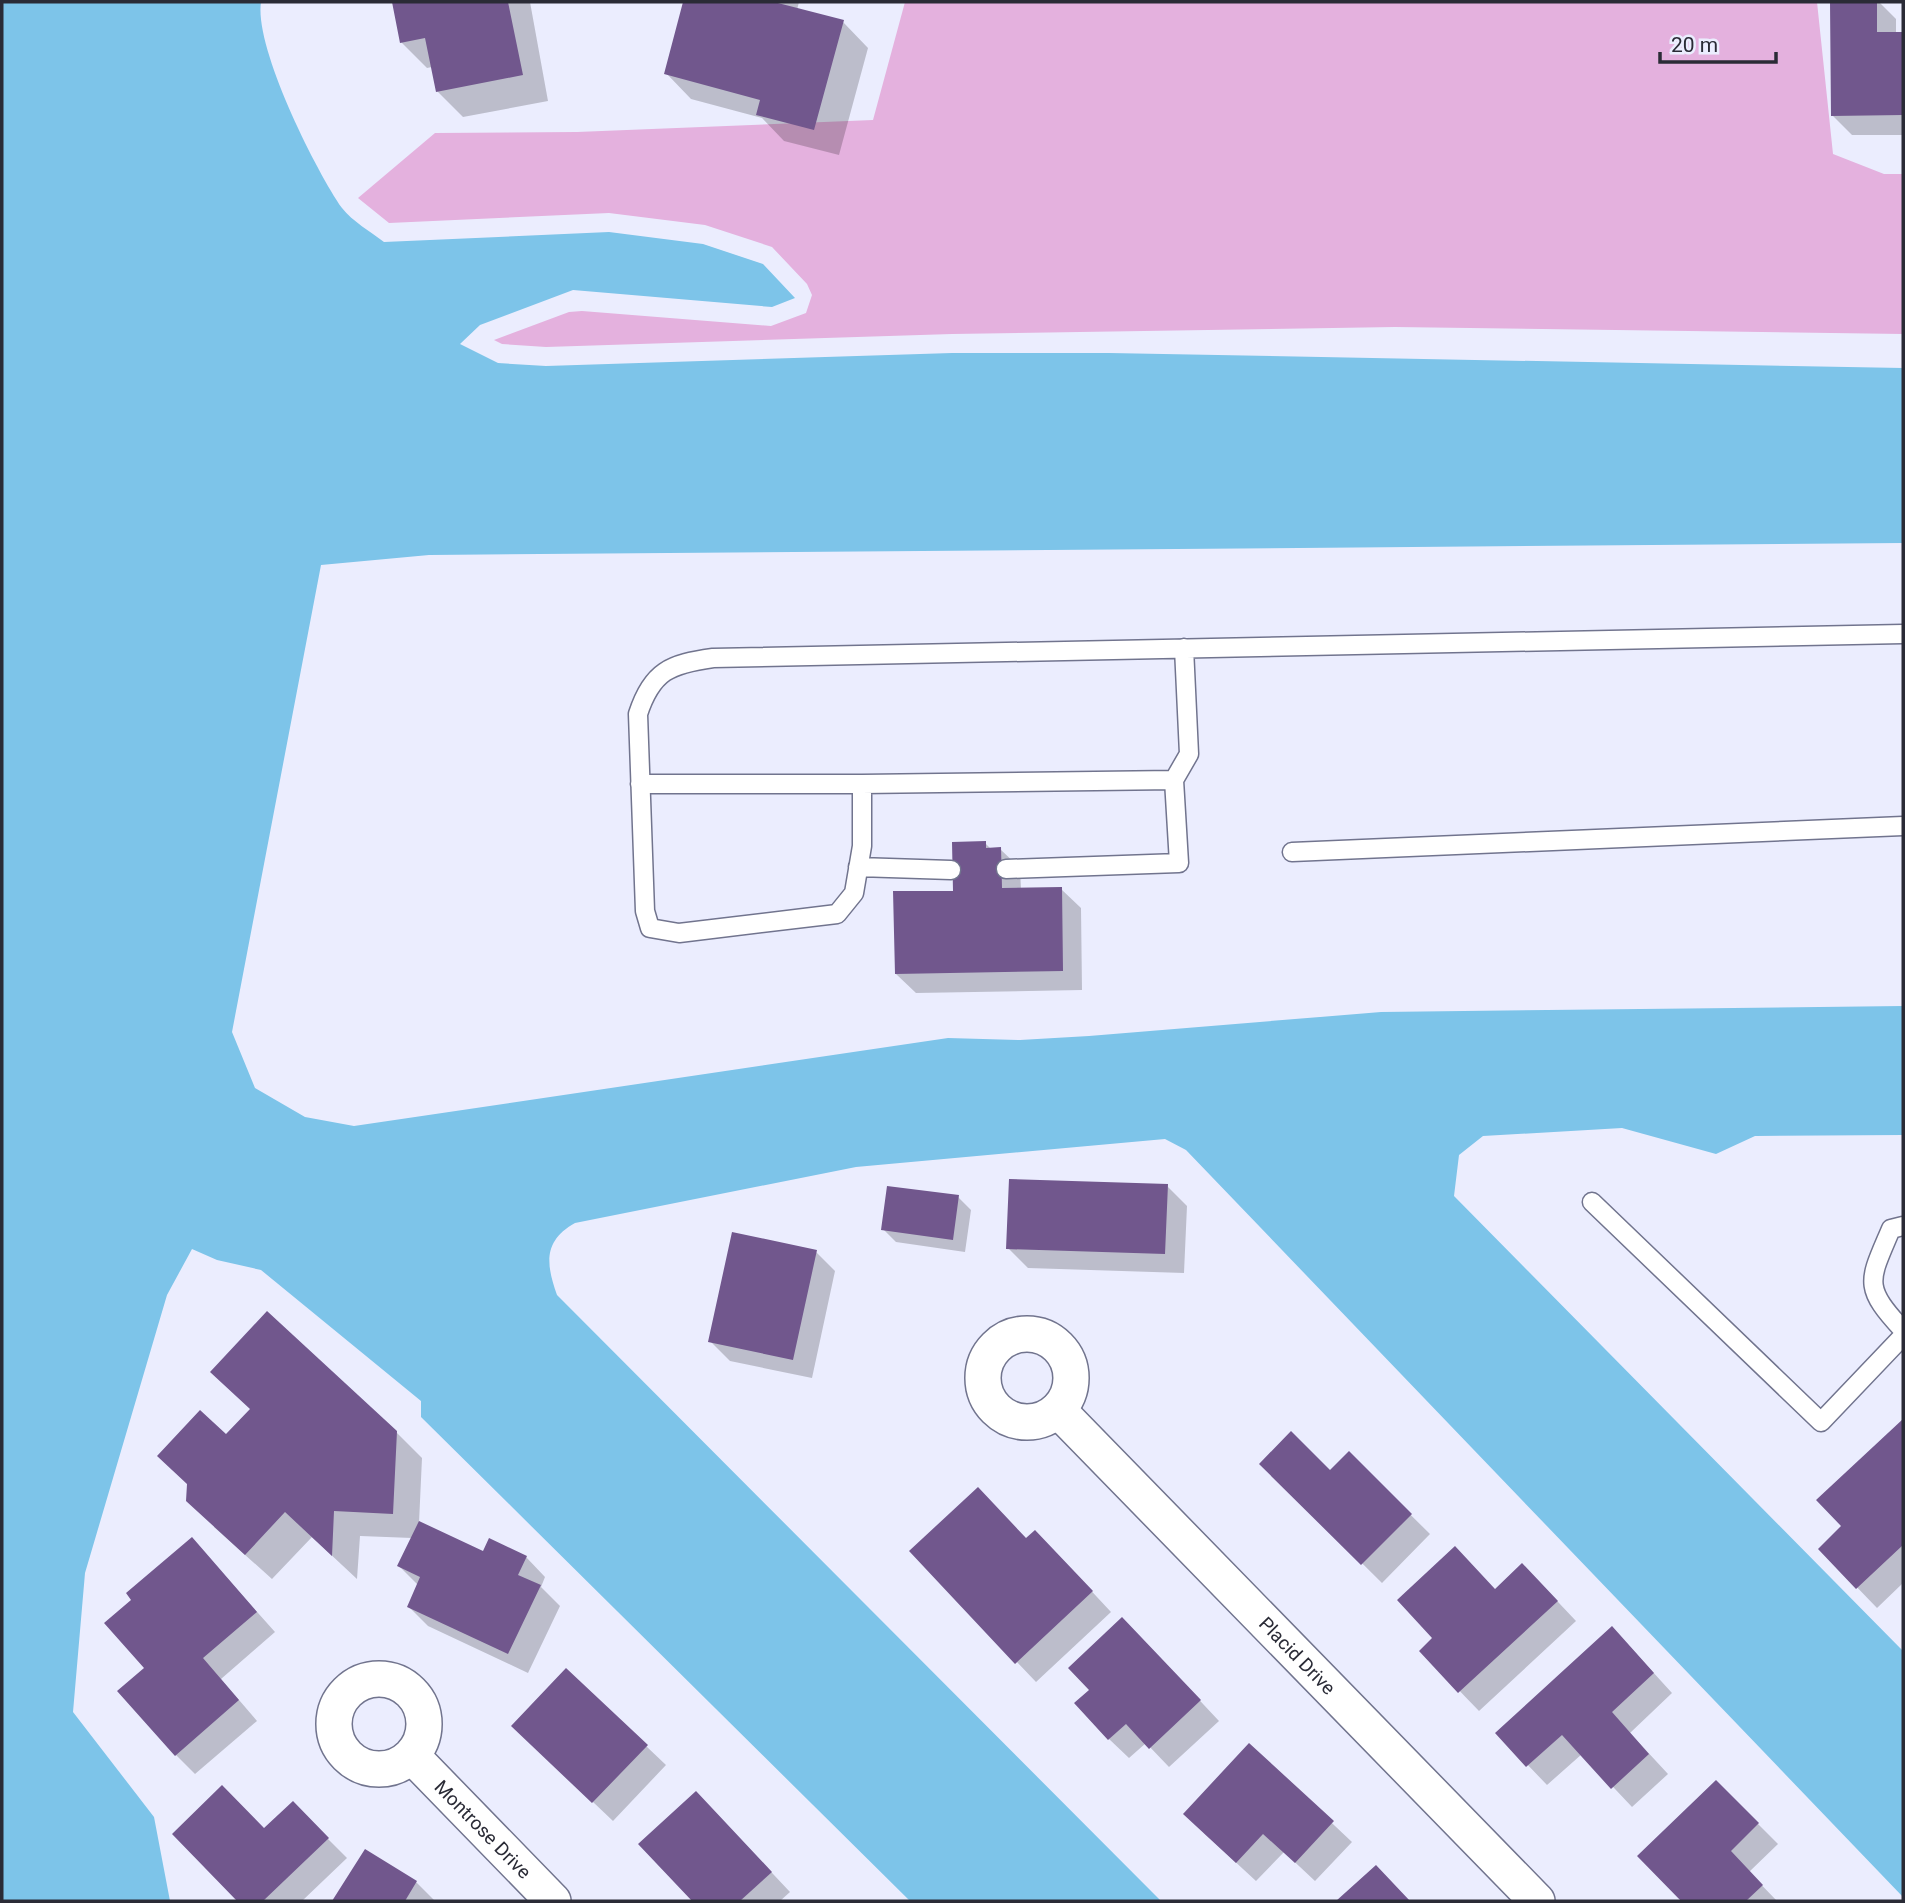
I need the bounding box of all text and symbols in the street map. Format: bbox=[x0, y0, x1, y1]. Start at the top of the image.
scale bar bbox=[1660, 21, 1776, 65]
text: 20 m bbox=[1671, 33, 1718, 57]
street label: Placid Drive bbox=[1254, 1612, 1340, 1700]
street label: Montrose Drive bbox=[430, 1775, 536, 1884]

